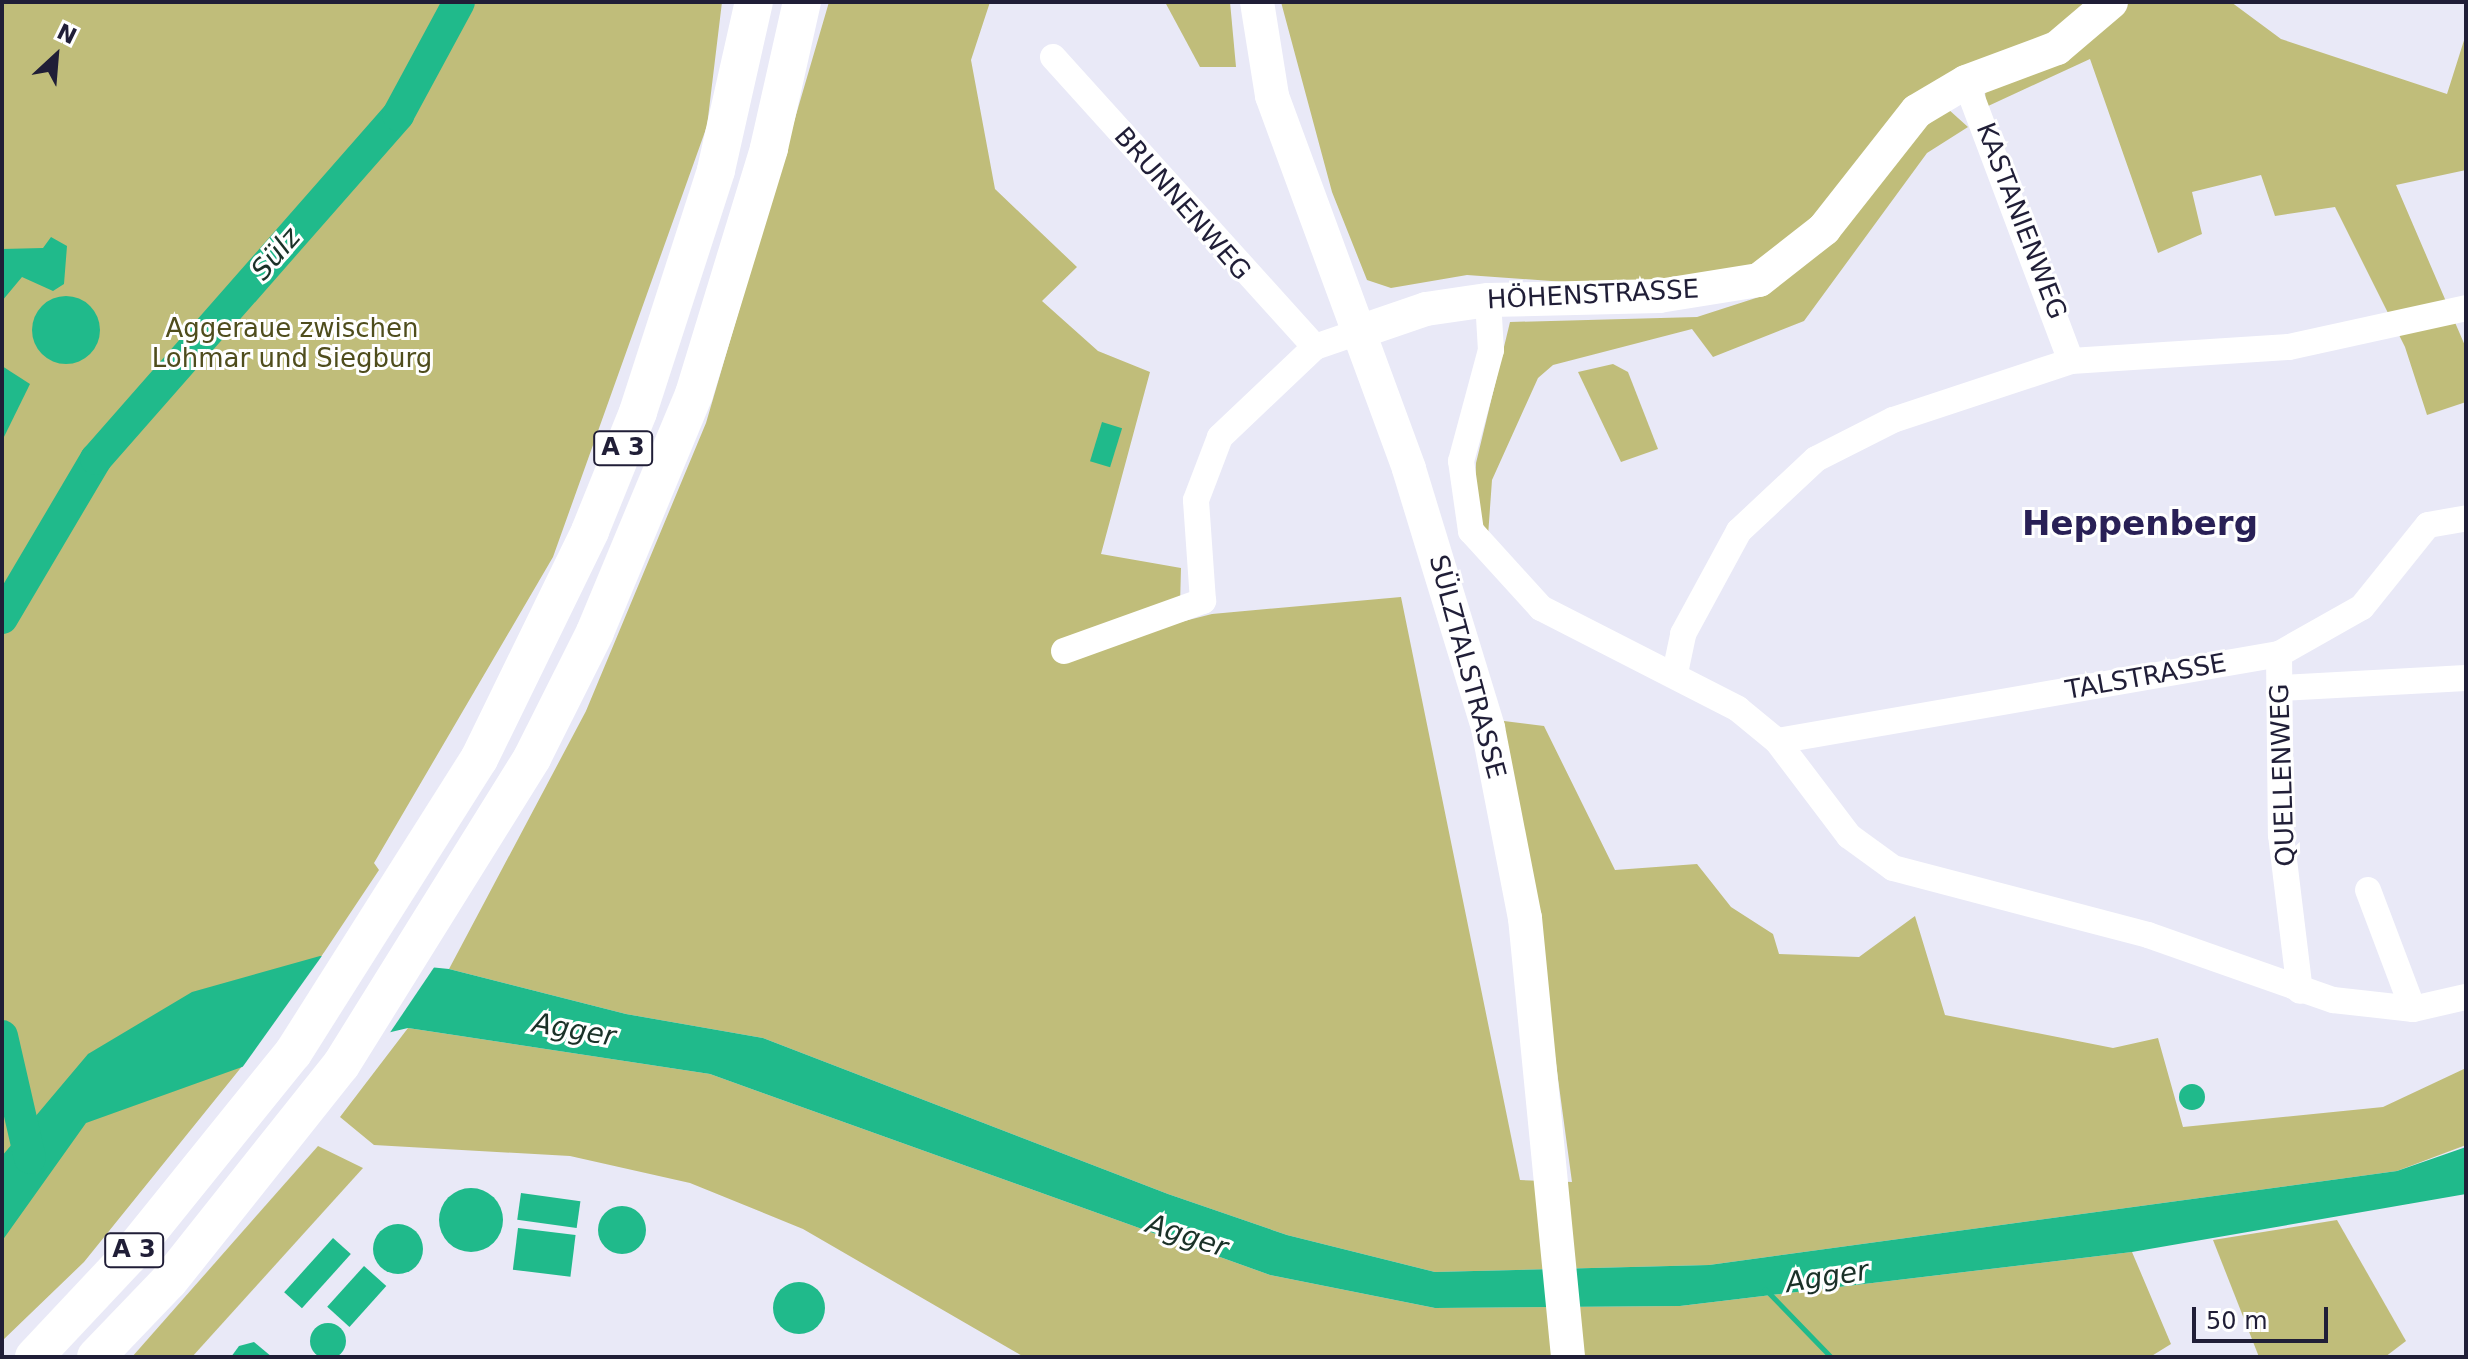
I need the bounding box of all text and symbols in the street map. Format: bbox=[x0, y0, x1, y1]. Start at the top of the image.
north arrow bbox=[16, 16, 96, 96]
text: N bbox=[53, 19, 80, 49]
street label: KASTANIENWEG bbox=[1969, 118, 2073, 324]
street label: BRUNNENWEG bbox=[1107, 121, 1257, 287]
water label: Sülz bbox=[244, 221, 308, 287]
street label: HÖHENSTRASSE bbox=[1486, 274, 1700, 316]
park label: Aggeraue zwischen Lohmar und Siegburg bbox=[152, 313, 432, 374]
road number: A 3 bbox=[593, 428, 653, 468]
district label: Heppenberg bbox=[2022, 504, 2258, 544]
street label: SÜLZTALSTRASSE bbox=[1422, 552, 1512, 782]
street label: TALSTRASSE bbox=[2063, 648, 2229, 706]
street label: QUELLENWEG bbox=[2264, 683, 2302, 867]
water label: Agger bbox=[530, 1006, 618, 1054]
water label: Agger bbox=[1142, 1207, 1232, 1265]
road number: A 3 bbox=[104, 1230, 164, 1270]
water label: Agger bbox=[1783, 1254, 1871, 1300]
scale bar bbox=[2196, 1291, 2332, 1341]
text: 50 m bbox=[2206, 1307, 2268, 1335]

